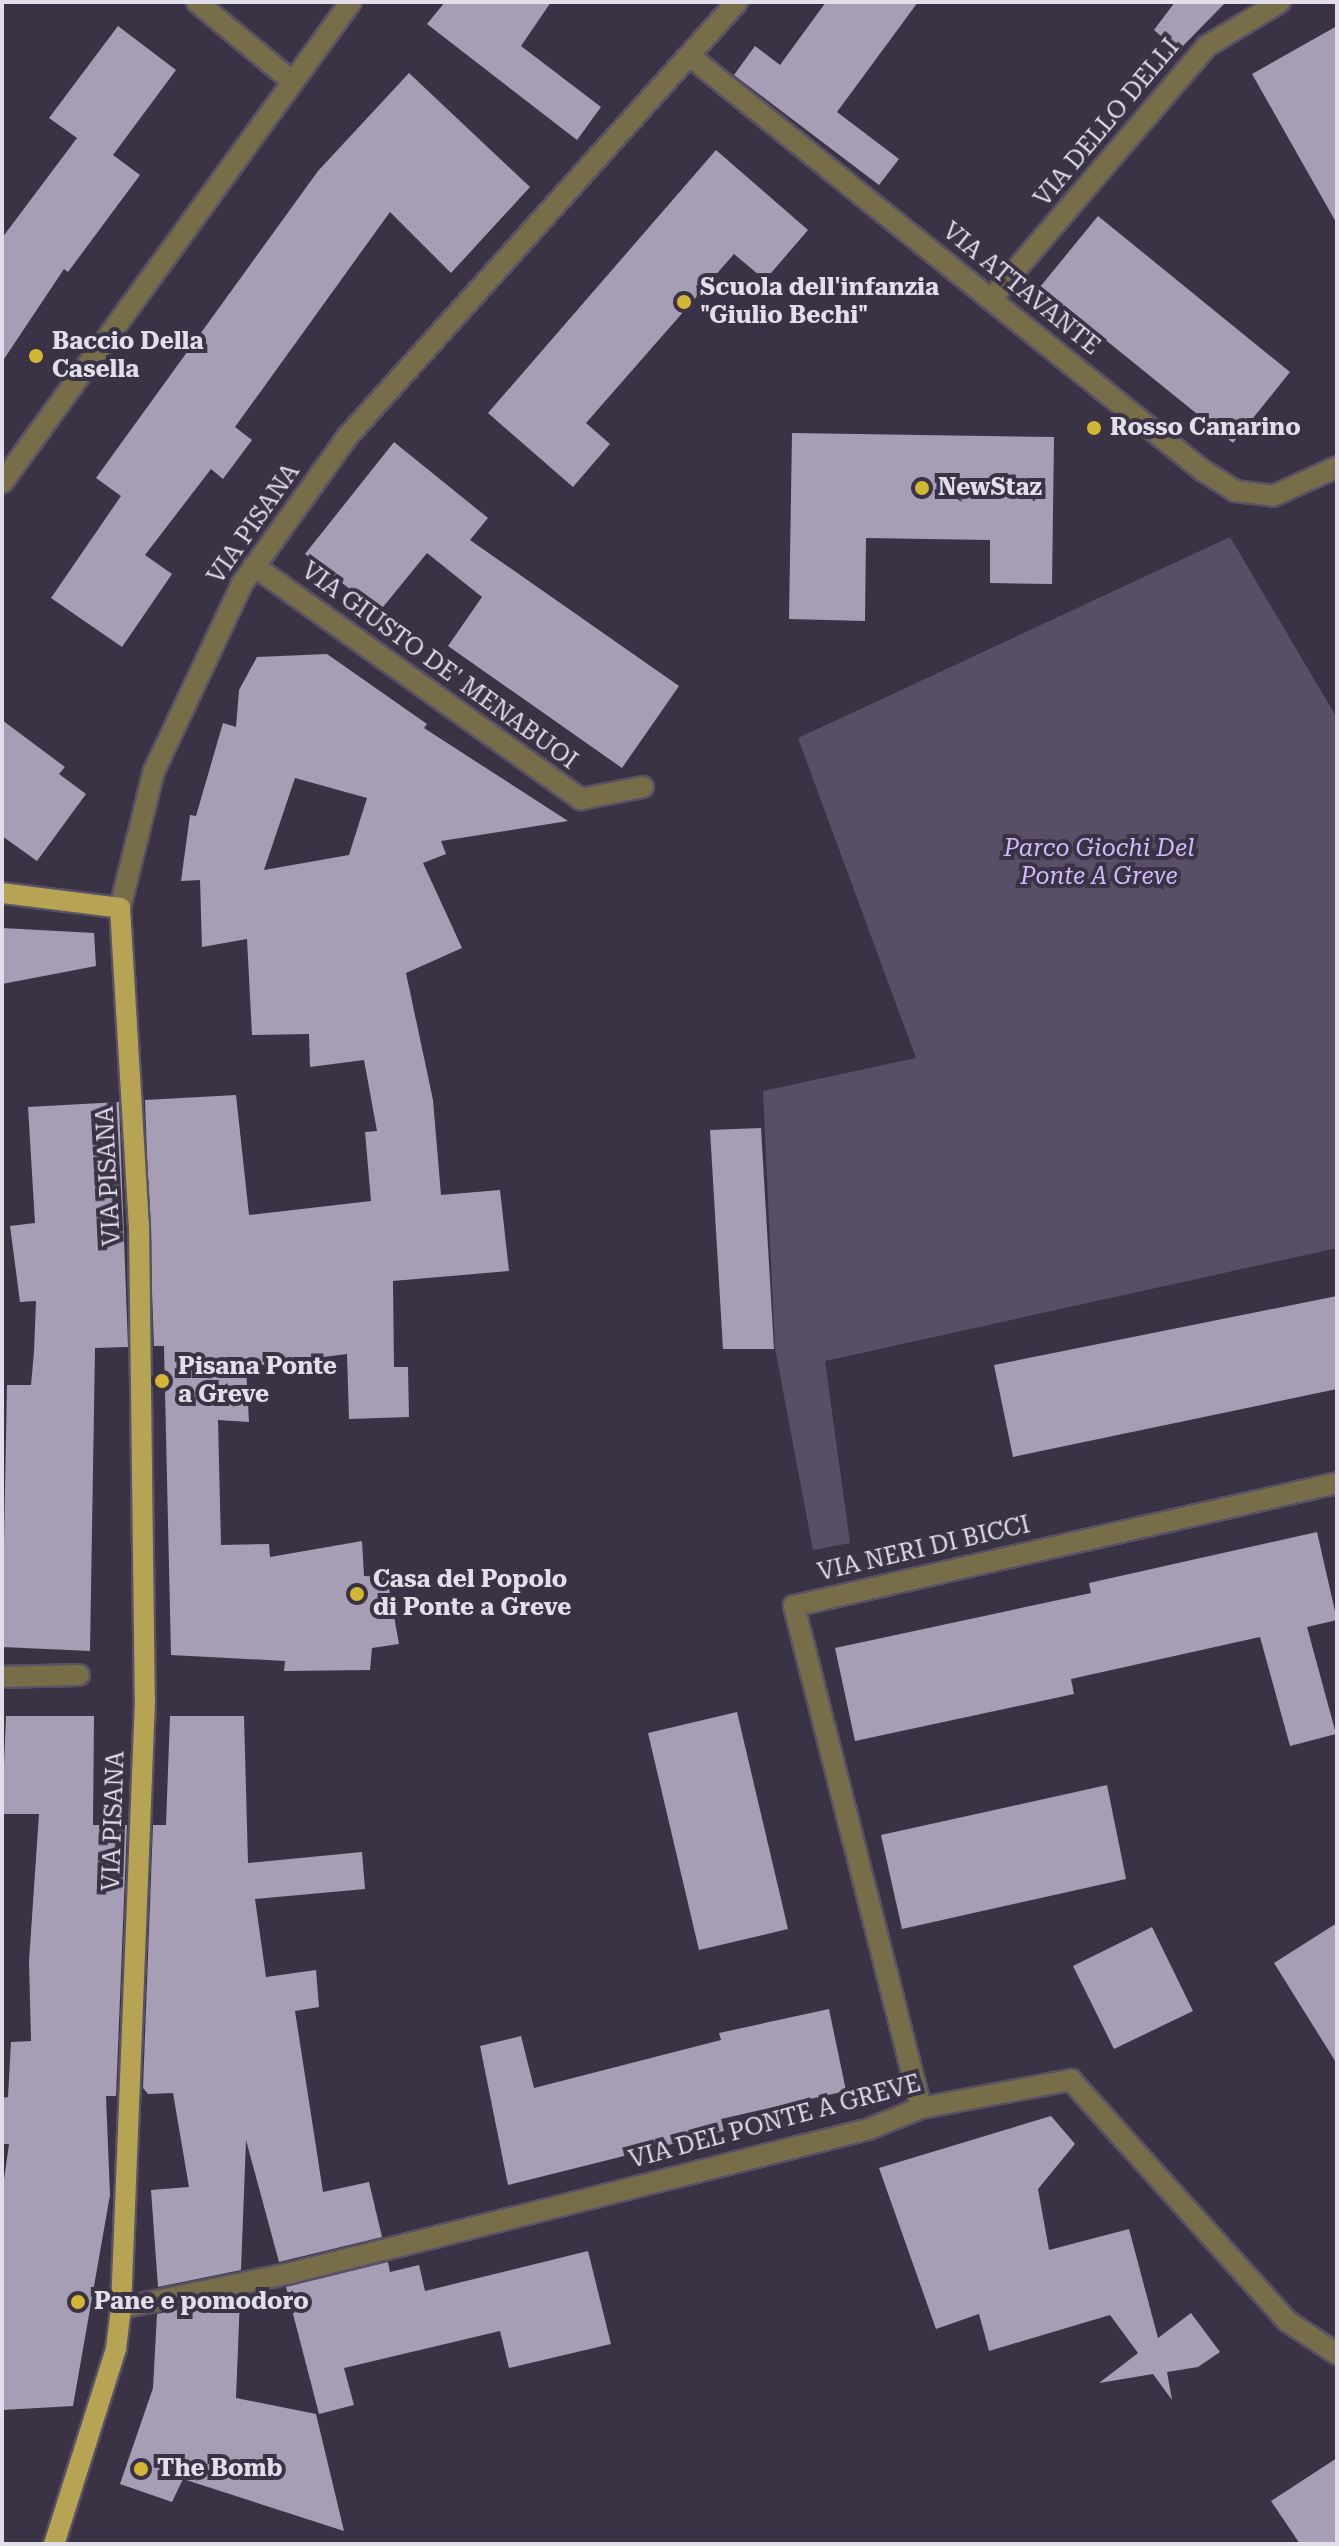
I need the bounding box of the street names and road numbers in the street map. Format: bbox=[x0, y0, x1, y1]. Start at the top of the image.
street label: VIA DELLO DELLI bbox=[1028, 33, 1186, 213]
street label: VIA ATTAVANTE bbox=[936, 217, 1106, 361]
street label: VIA PISANA bbox=[202, 458, 306, 590]
street label: VIA GIUSTO DE' MENABUOI bbox=[296, 556, 582, 776]
street label: VIA PISANA bbox=[91, 1105, 127, 1247]
street label: VIA NERI DI BICCI bbox=[815, 1511, 1033, 1587]
street label: VIA PISANA bbox=[97, 1750, 131, 1892]
street label: VIA DEL PONTE A GREVE bbox=[626, 2069, 924, 2175]

